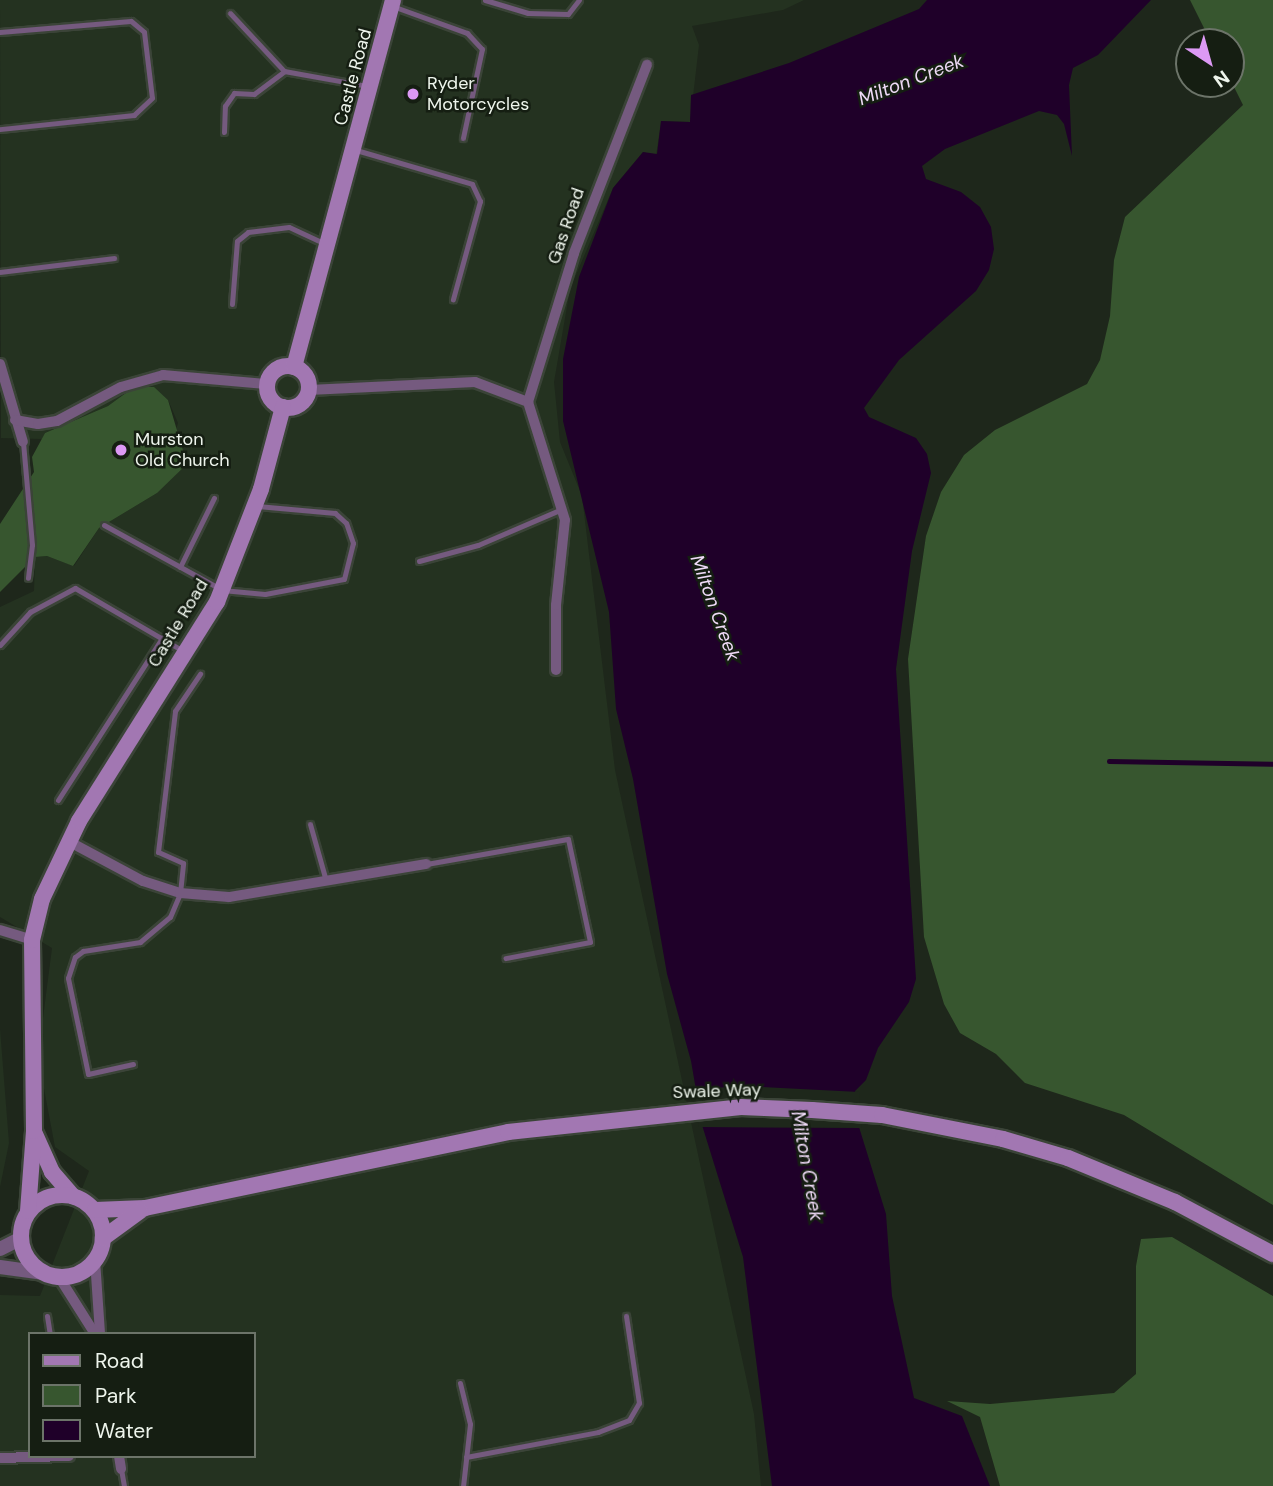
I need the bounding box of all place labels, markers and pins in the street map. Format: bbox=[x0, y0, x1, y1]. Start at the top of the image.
place label: Ryder Motorcycles bbox=[427, 73, 529, 116]
marker: Ryder Motorcycles bbox=[405, 86, 421, 102]
place label: Murston Old Church bbox=[135, 429, 230, 472]
marker: Murston Old Church bbox=[113, 442, 129, 458]

